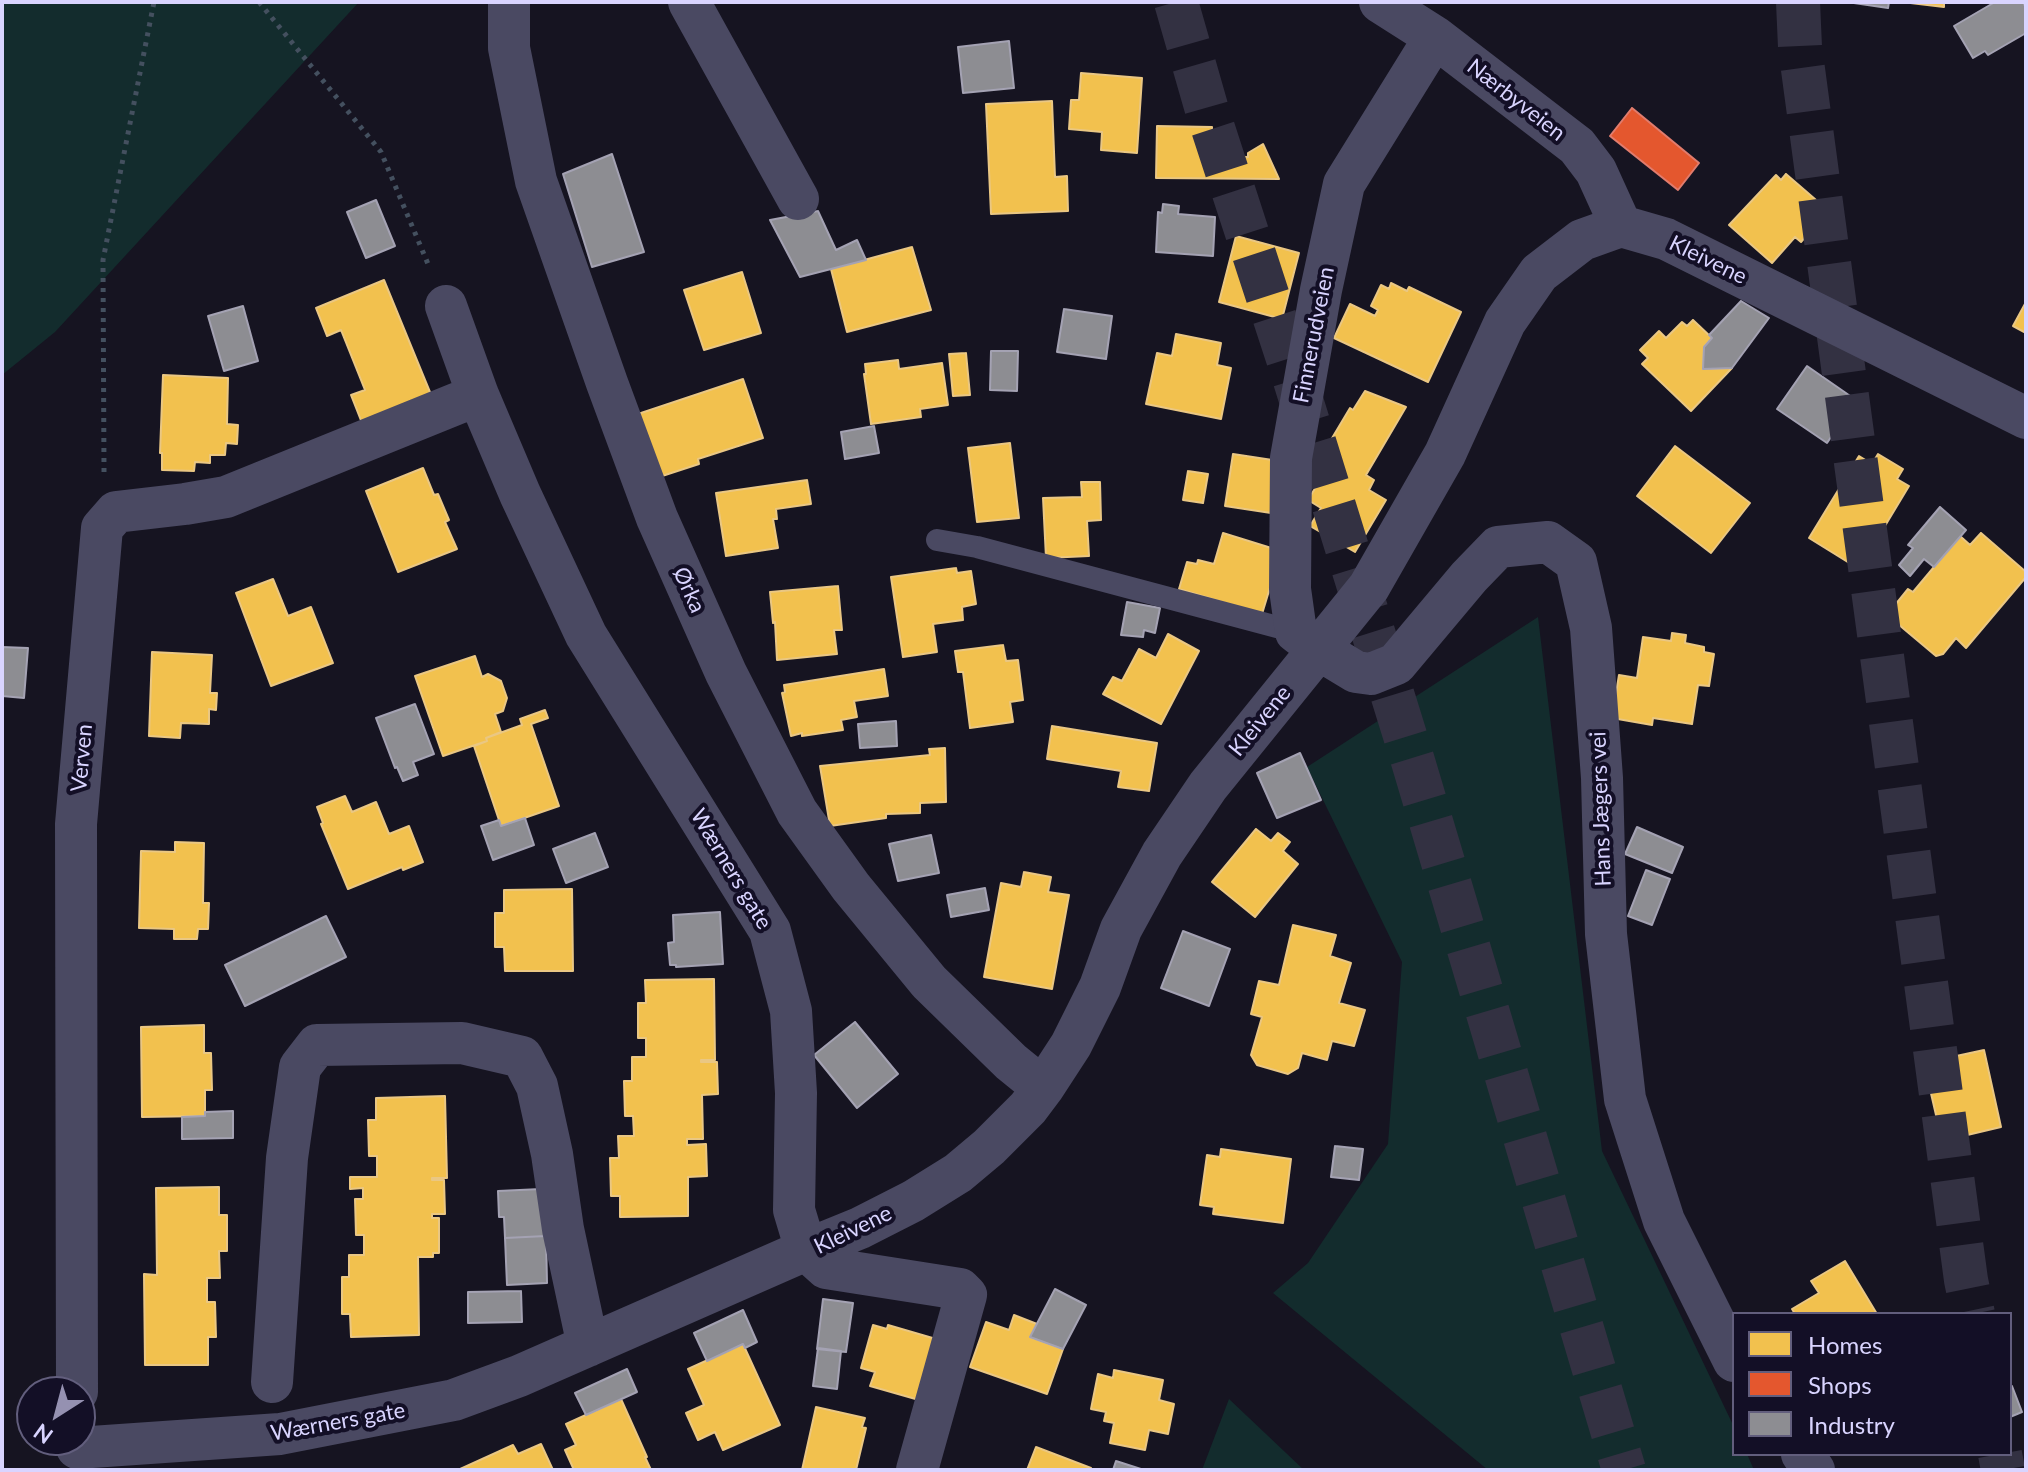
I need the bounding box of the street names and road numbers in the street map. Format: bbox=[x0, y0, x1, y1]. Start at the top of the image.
street label: Nærbyveien bbox=[1462, 53, 1570, 147]
street label: Kleivene bbox=[1665, 230, 1751, 290]
street label: Finnerudveien bbox=[1288, 265, 1340, 405]
street label: Ørka bbox=[667, 563, 711, 617]
street label: Kleivene bbox=[1224, 680, 1296, 762]
street label: Verven bbox=[66, 723, 98, 793]
street label: Hans Jægers vei bbox=[1585, 731, 1617, 887]
street label: Wærners gate bbox=[685, 804, 777, 934]
street label: Kleivene bbox=[810, 1200, 896, 1260]
street label: Wærners gate bbox=[269, 1397, 407, 1447]

